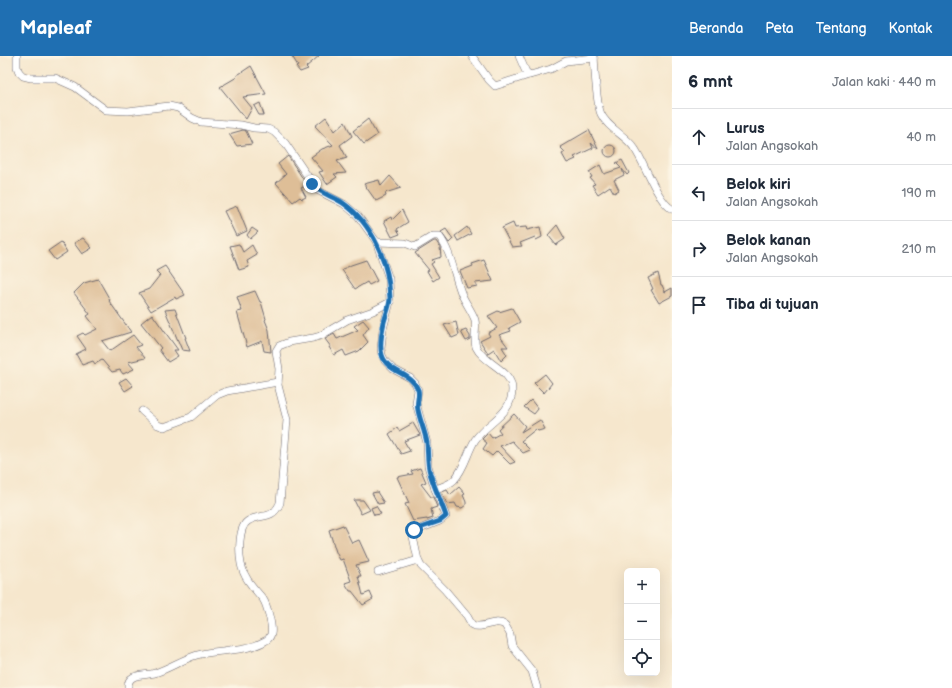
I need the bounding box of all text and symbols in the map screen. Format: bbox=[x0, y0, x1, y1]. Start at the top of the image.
text: Mapleaf bbox=[20, 17, 92, 40]
text: Beranda bbox=[689, 20, 743, 37]
text: Peta bbox=[765, 20, 794, 37]
text: Tentang bbox=[816, 20, 867, 37]
text: Kontak bbox=[889, 20, 932, 37]
text: 6 mnt bbox=[688, 72, 733, 92]
text: Jalan kaki · 440 m bbox=[832, 74, 936, 90]
text: Lurus bbox=[726, 119, 765, 138]
icon: ahead bbox=[688, 126, 710, 148]
text: 40 m bbox=[906, 129, 936, 145]
text: Jalan Angsokah bbox=[726, 138, 818, 154]
route end bbox=[303, 175, 321, 193]
text: Belok kiri bbox=[726, 175, 791, 194]
icon: left bbox=[688, 182, 710, 204]
text: 190 m bbox=[902, 185, 936, 201]
text: Jalan Angsokah bbox=[726, 194, 818, 210]
text: Belok kanan bbox=[726, 231, 811, 250]
icon: right bbox=[688, 238, 710, 260]
text: 210 m bbox=[902, 241, 936, 257]
text: Jalan Angsokah bbox=[726, 250, 818, 266]
icon: arrive bbox=[688, 294, 710, 316]
text: Tiba di tujuan bbox=[726, 295, 819, 314]
route start bbox=[405, 521, 423, 539]
map controls bbox=[624, 568, 660, 676]
button: + bbox=[624, 568, 660, 604]
button: − bbox=[624, 604, 660, 640]
button: locate bbox=[624, 640, 660, 676]

